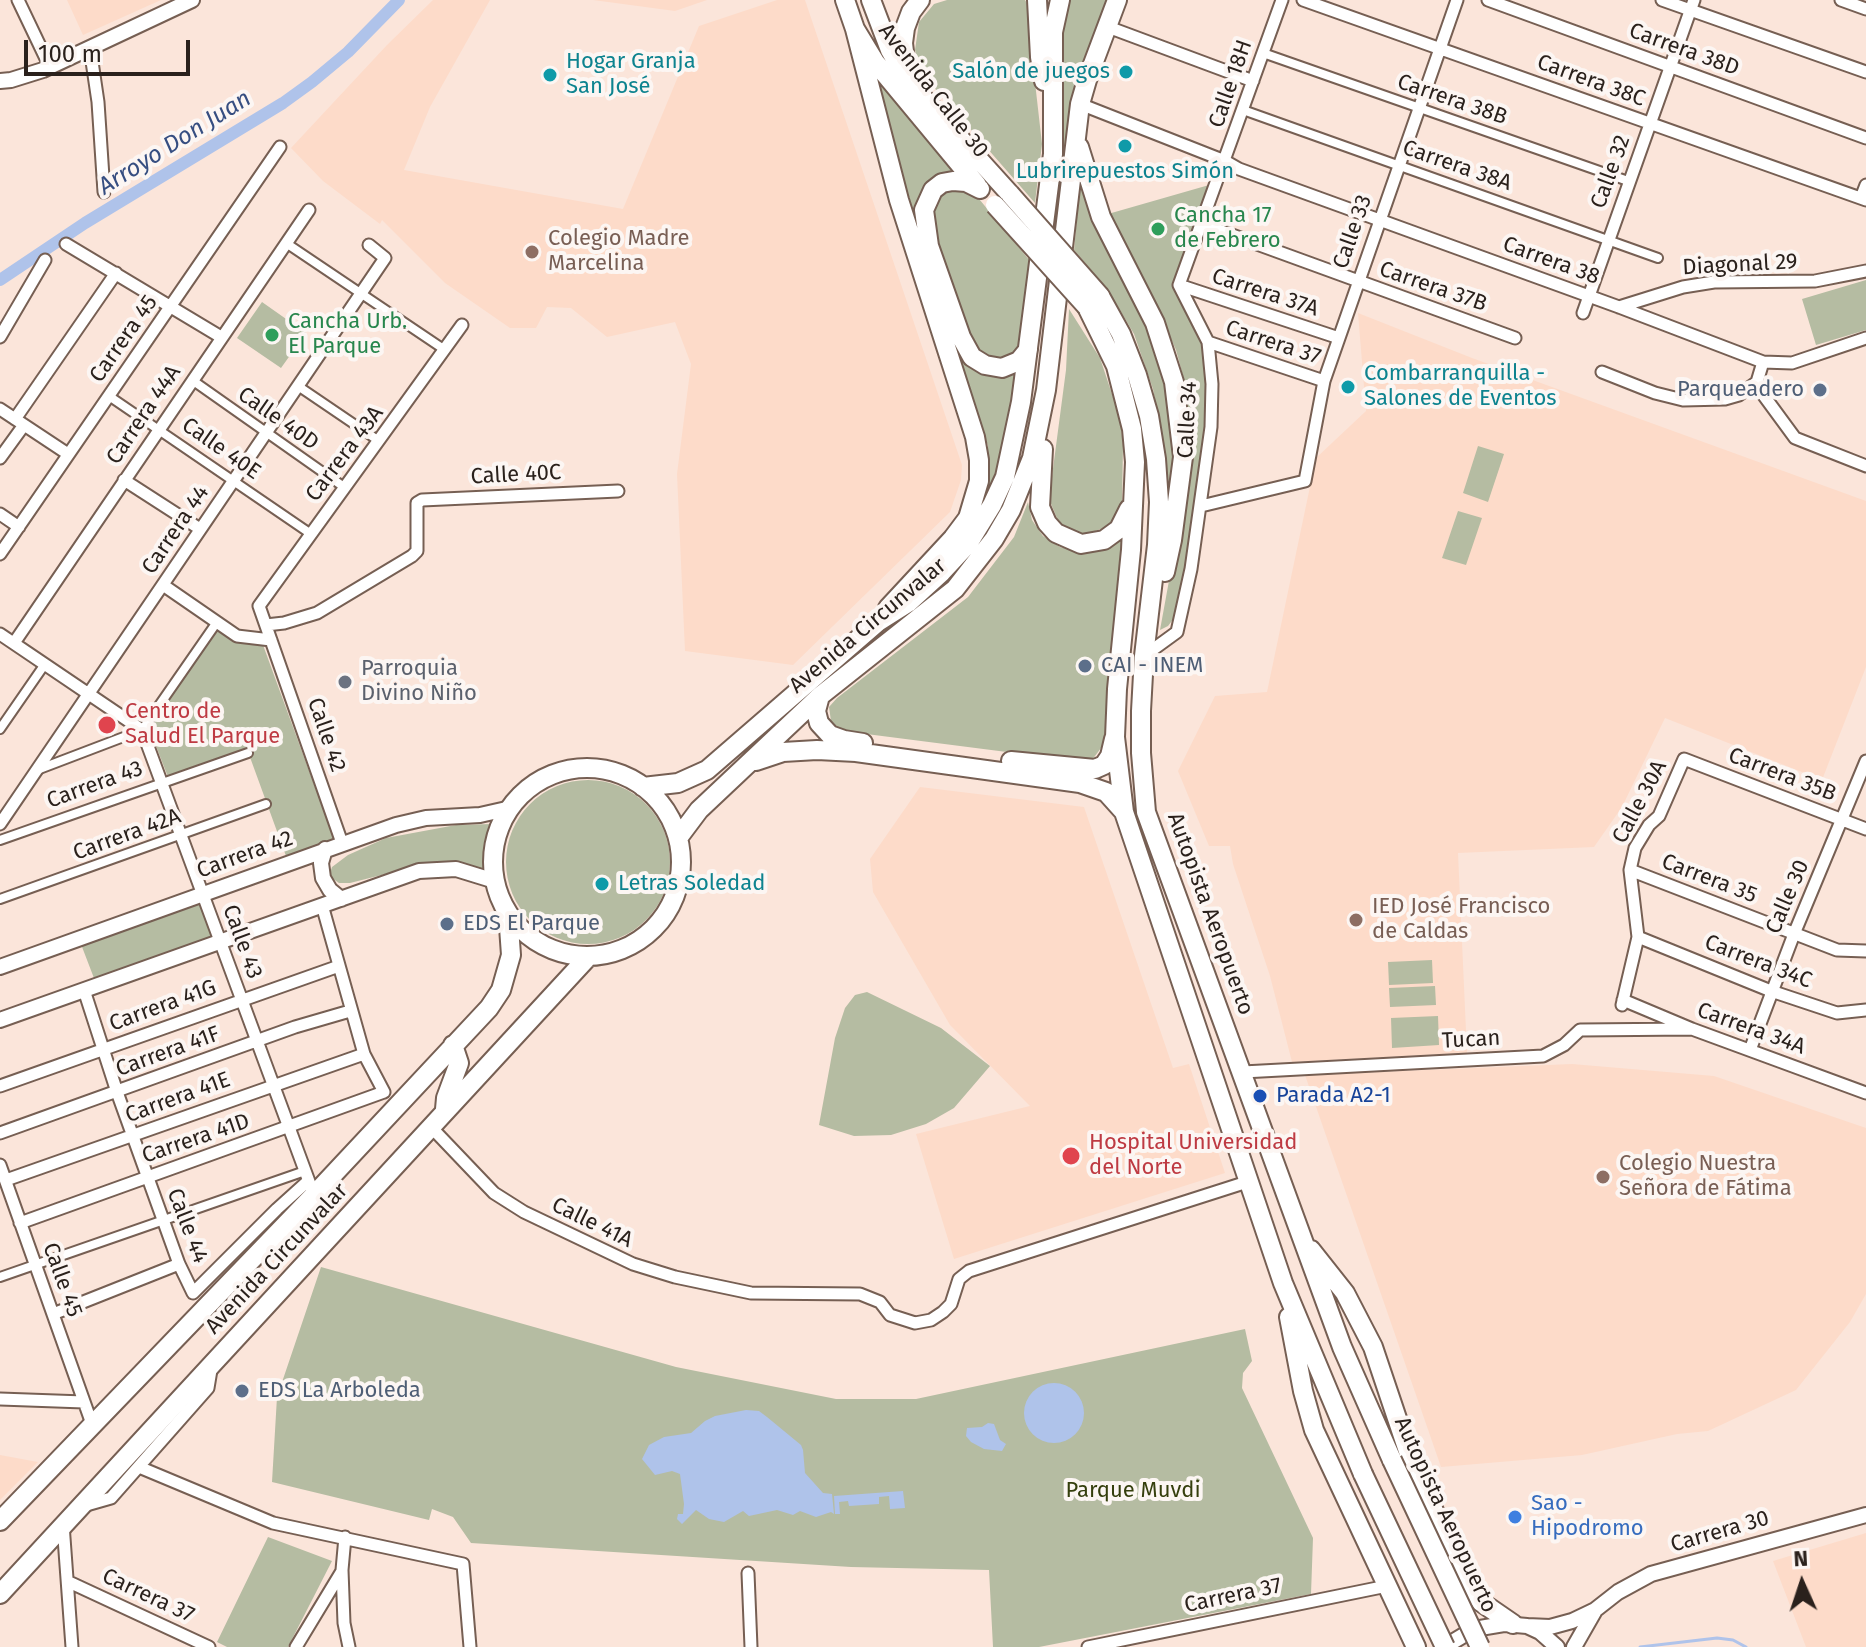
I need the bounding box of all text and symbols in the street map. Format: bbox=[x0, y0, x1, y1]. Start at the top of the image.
street label: Carrera 38D bbox=[1625, 18, 1743, 82]
street label: Avenida Calle 30 bbox=[872, 19, 994, 163]
scale bar bbox=[28, 24, 194, 74]
street label: Calle 18H bbox=[1204, 37, 1258, 131]
text: 100 m bbox=[38, 40, 102, 68]
place label: Hogar Granja San José bbox=[566, 49, 696, 100]
street label: Carrera 38C bbox=[1533, 49, 1649, 113]
place label: Salón de juegos bbox=[952, 59, 1110, 85]
marker: Salón de juegos bbox=[1117, 63, 1135, 81]
marker: Hogar Granja San José bbox=[541, 66, 559, 84]
street label: Carrera 38B bbox=[1394, 69, 1510, 131]
water label: Arroyo Don Juan bbox=[93, 85, 257, 201]
street label: Calle 32 bbox=[1586, 132, 1636, 212]
street label: Carrera 38A bbox=[1399, 135, 1515, 197]
marker: Lubrirepuestos Simón bbox=[1116, 137, 1134, 155]
place label: Lubrirepuestos Simón bbox=[1016, 159, 1234, 185]
street label: Calle 33 bbox=[1328, 192, 1378, 272]
place label: Cancha 17 de Febrero bbox=[1174, 203, 1281, 254]
marker: Cancha 17 de Febrero bbox=[1149, 220, 1167, 238]
place label: Colegio Madre Marcelina bbox=[548, 226, 689, 278]
street label: Carrera 38 bbox=[1499, 231, 1603, 291]
marker: Colegio Madre Marcelina bbox=[523, 243, 541, 261]
street label: Diagonal 29 bbox=[1682, 249, 1798, 281]
street label: Carrera 37B bbox=[1376, 256, 1490, 318]
street label: Carrera 37A bbox=[1208, 263, 1322, 323]
street label: Carrera 45 bbox=[84, 290, 164, 388]
place label: Cancha Urb. El Parque bbox=[288, 309, 407, 360]
street label: Carrera 37 bbox=[1222, 315, 1324, 371]
marker: Cancha Urb. El Parque bbox=[263, 326, 281, 344]
street label: Carrera 44A bbox=[101, 360, 187, 470]
place label: Combarranquilla - Salones de Eventos bbox=[1364, 361, 1557, 412]
place label: Parqueadero bbox=[1677, 377, 1804, 403]
marker: Combarranquilla - Salones de Eventos bbox=[1339, 378, 1357, 396]
street label: Calle 34 bbox=[1173, 381, 1203, 459]
marker: Parqueadero bbox=[1811, 381, 1829, 399]
street label: Calle 40D bbox=[233, 382, 323, 456]
street label: Carrera 43A bbox=[301, 401, 389, 507]
street label: Calle 40E bbox=[176, 412, 266, 486]
street label: Calle 40C bbox=[470, 459, 562, 491]
street label: Carrera 44 bbox=[137, 481, 215, 579]
street label: Avenida Circunvalar bbox=[784, 553, 952, 699]
place label: CAI - INEM bbox=[1101, 653, 1203, 679]
place label: Parroquia Divino Niño bbox=[361, 656, 477, 708]
marker: CAI - INEM bbox=[1076, 657, 1094, 675]
marker: Parroquia Divino Niño bbox=[336, 673, 354, 691]
street label: Calle 42 bbox=[301, 694, 351, 776]
place label: Centro de Salud El Parque bbox=[125, 699, 280, 750]
marker: Centro de Salud El Parque bbox=[96, 714, 118, 736]
street label: Carrera 35B bbox=[1724, 742, 1840, 808]
street label: Carrera 43 bbox=[43, 755, 147, 815]
street label: Calle 30A bbox=[1607, 756, 1673, 848]
street label: Carrera 42A bbox=[70, 803, 184, 867]
street label: Autopista Aeropuerto bbox=[1161, 809, 1259, 1019]
street label: Carrera 42 bbox=[193, 825, 297, 885]
street label: Carrera 35 bbox=[1658, 849, 1760, 909]
street label: Calle 30 bbox=[1761, 856, 1815, 938]
place label: Letras Soledad bbox=[618, 871, 765, 897]
marker: Letras Soledad bbox=[593, 875, 611, 893]
place label: IED José Francisco de Caldas bbox=[1372, 894, 1550, 946]
street label: Calle 43 bbox=[216, 901, 268, 983]
place label: EDS El Parque bbox=[463, 911, 600, 937]
marker: IED José Francisco de Caldas bbox=[1347, 911, 1365, 929]
marker: EDS El Parque bbox=[438, 915, 456, 933]
street label: Carrera 34C bbox=[1701, 929, 1815, 995]
street label: Carrera 41G bbox=[106, 974, 220, 1038]
street label: Carrera 34A bbox=[1693, 997, 1809, 1061]
street label: Carrera 41F bbox=[112, 1021, 224, 1083]
street label: Tucan bbox=[1441, 1025, 1501, 1055]
street label: Carrera 41E bbox=[122, 1067, 234, 1129]
place label: Parada A2-1 bbox=[1276, 1083, 1391, 1109]
marker: Parada A2-1 bbox=[1251, 1087, 1269, 1105]
street label: Carrera 41D bbox=[139, 1108, 253, 1170]
place label: Hospital Universidad del Norte bbox=[1089, 1130, 1297, 1182]
marker: Hospital Universidad del Norte bbox=[1060, 1145, 1082, 1167]
place label: Colegio Nuestra Señora de Fátima bbox=[1619, 1151, 1792, 1202]
marker: Colegio Nuestra Señora de Fátima bbox=[1594, 1168, 1612, 1186]
street label: Avenida Circunvalar bbox=[200, 1178, 354, 1340]
street label: Calle 44 bbox=[161, 1185, 213, 1267]
street label: Calle 41A bbox=[547, 1192, 637, 1254]
street label: Calle 45 bbox=[36, 1239, 88, 1321]
place label: EDS La Arboleda bbox=[258, 1378, 421, 1404]
marker: EDS La Arboleda bbox=[233, 1382, 251, 1400]
street label: Autopista Aeropuerto bbox=[1388, 1413, 1502, 1617]
park label: Parque Muvdi bbox=[1065, 1478, 1201, 1504]
place label: Sao - Hipodromo bbox=[1531, 1491, 1644, 1542]
street label: Carrera 30 bbox=[1668, 1505, 1772, 1559]
marker: Sao - Hipodromo bbox=[1506, 1508, 1524, 1526]
north arrow bbox=[1762, 1543, 1842, 1623]
text: N bbox=[1793, 1545, 1809, 1572]
street label: Carrera 37 bbox=[98, 1563, 198, 1629]
street label: Carrera 37 bbox=[1182, 1573, 1284, 1619]

